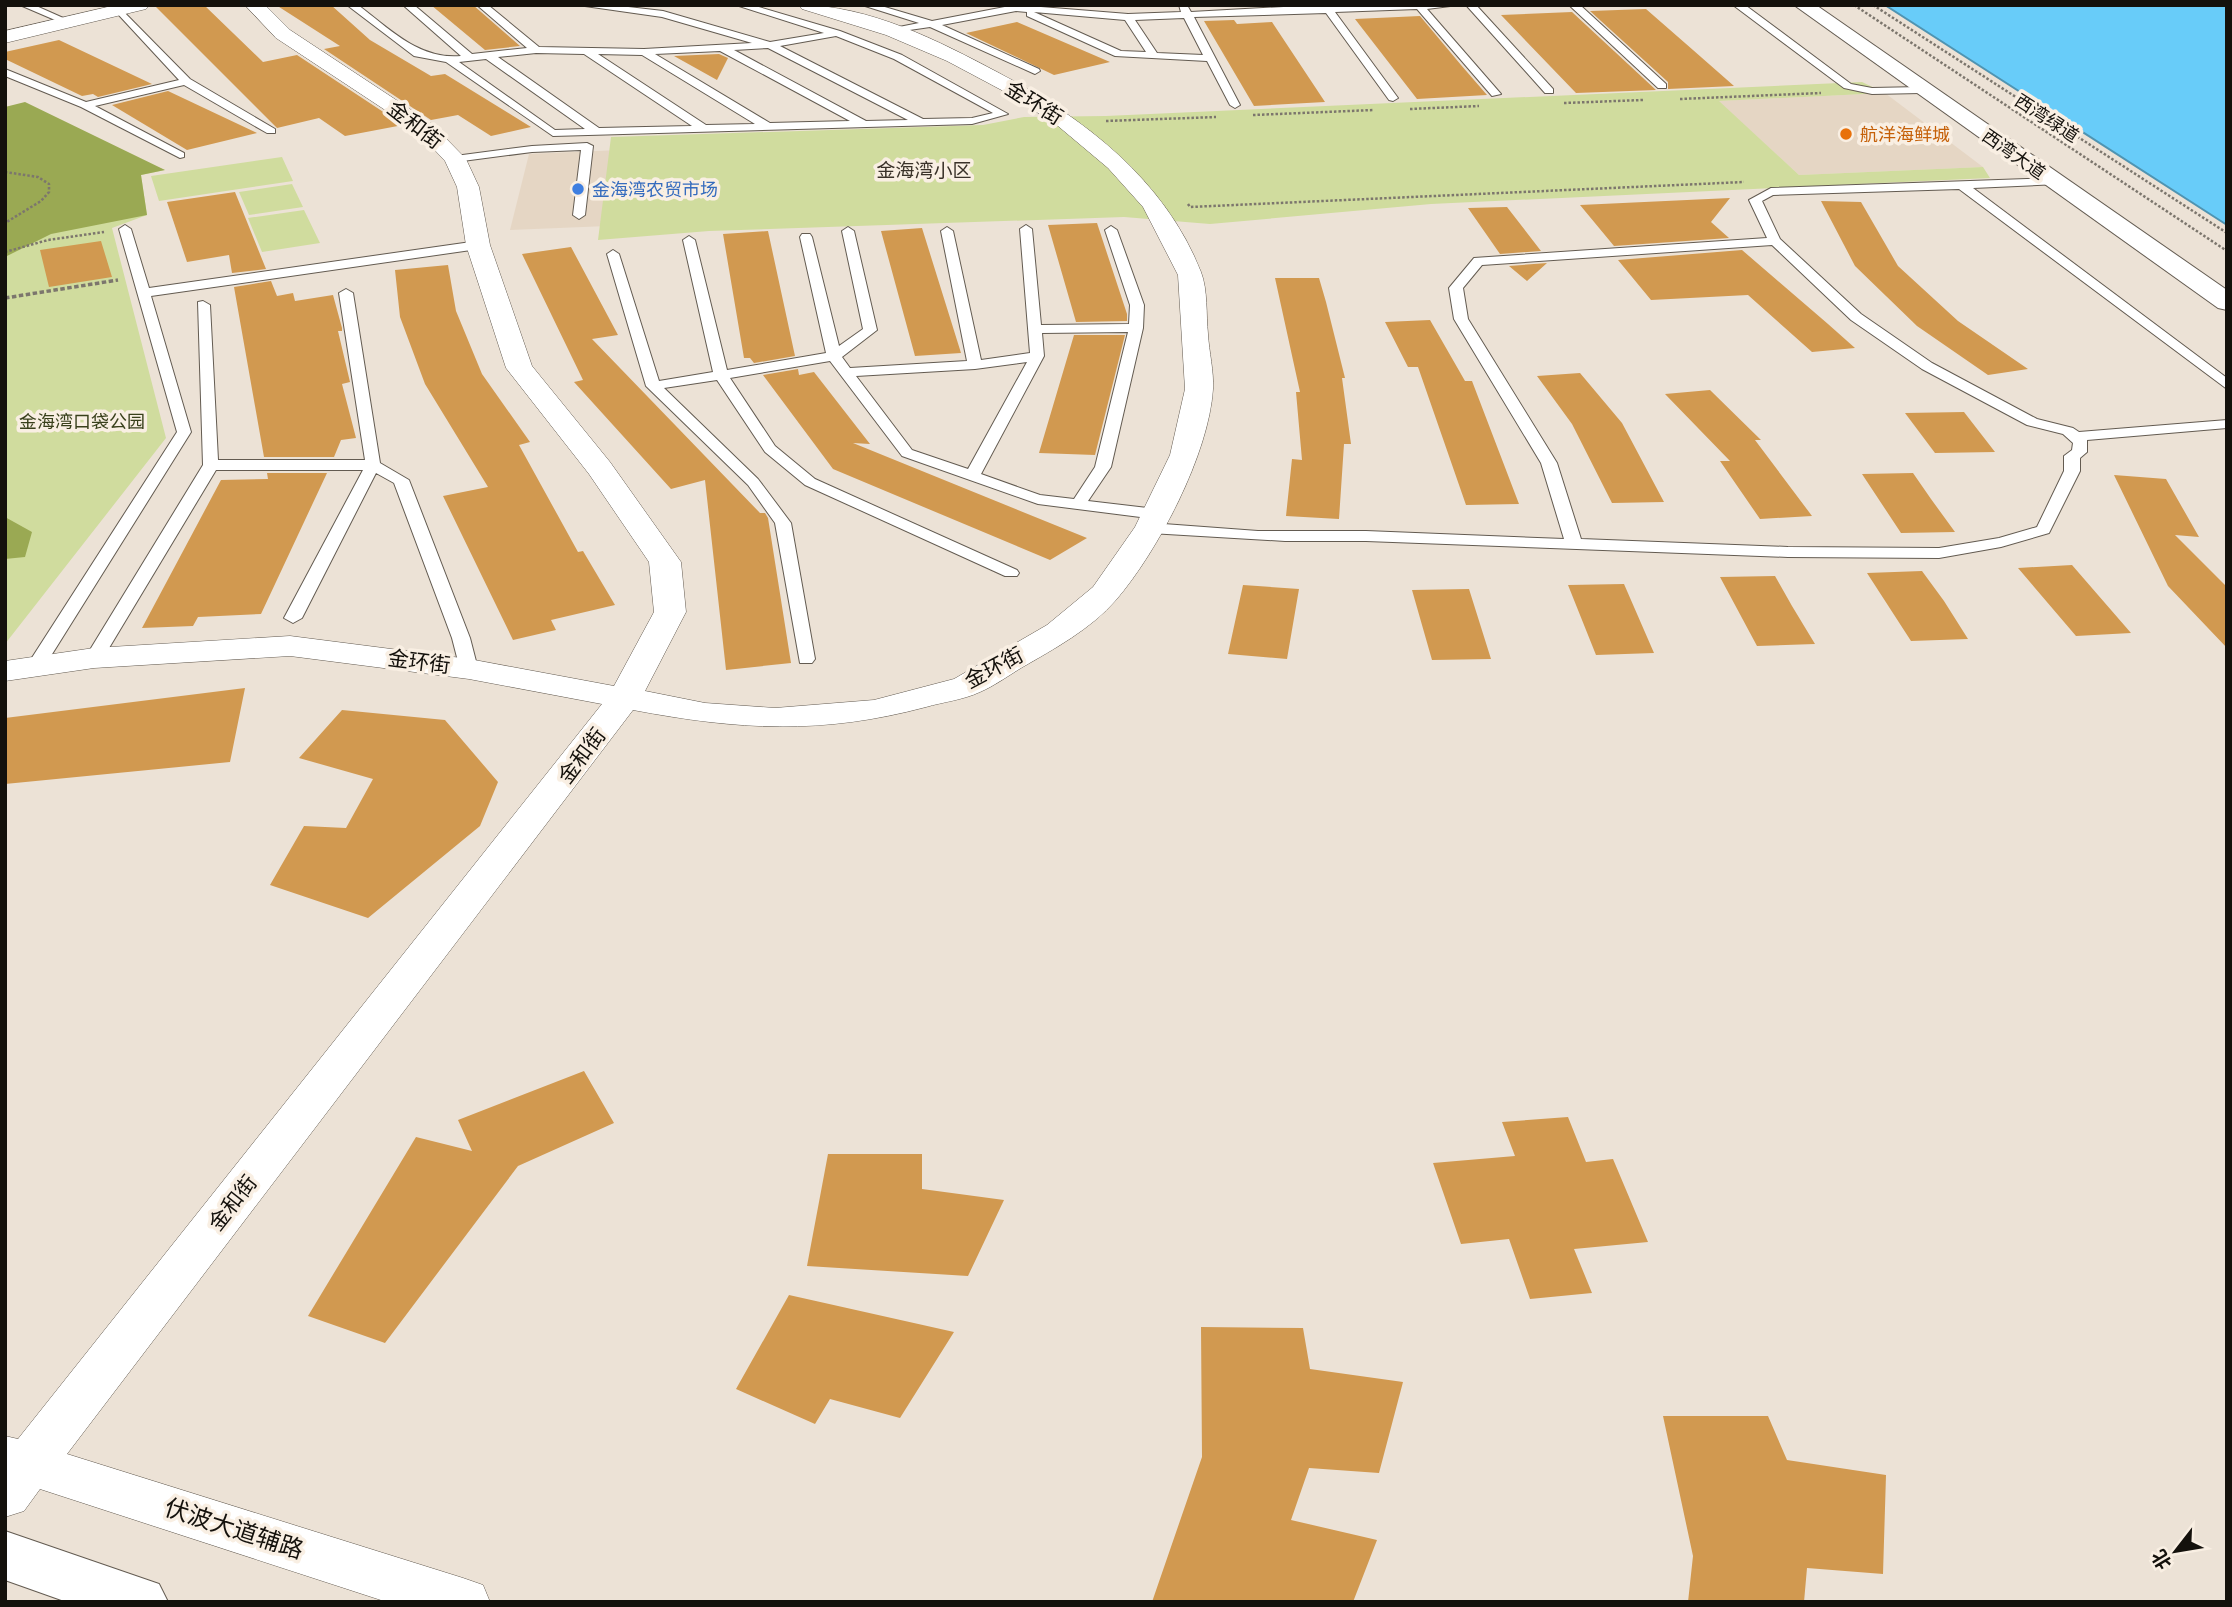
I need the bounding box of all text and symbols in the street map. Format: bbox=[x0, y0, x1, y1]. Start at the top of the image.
street label: 金环街 bbox=[1001, 76, 1067, 130]
street label: 西湾绿道 bbox=[2011, 90, 2083, 146]
street label: 金和街 bbox=[383, 96, 447, 154]
place label: 航洋海鲜城 bbox=[1860, 124, 1950, 145]
street label: 西湾大道 bbox=[1978, 125, 2050, 183]
marker: 航洋海鲜城 bbox=[1838, 126, 1854, 142]
district label: 金海湾小区 bbox=[876, 159, 972, 182]
place label: 金海湾农贸市场 bbox=[592, 179, 718, 200]
marker: 金海湾农贸市场 bbox=[570, 181, 586, 197]
park label: 金海湾口袋公园 bbox=[19, 411, 145, 432]
street label: 金环街 bbox=[961, 643, 1027, 693]
street label: 金环街 bbox=[386, 646, 452, 678]
street label: 金和街 bbox=[553, 724, 611, 788]
street label: 金和街 bbox=[204, 1171, 262, 1235]
street label: 伏波大道辅路 bbox=[161, 1493, 307, 1565]
north arrow bbox=[2141, 1516, 2211, 1586]
text: 北 bbox=[2147, 1545, 2177, 1574]

